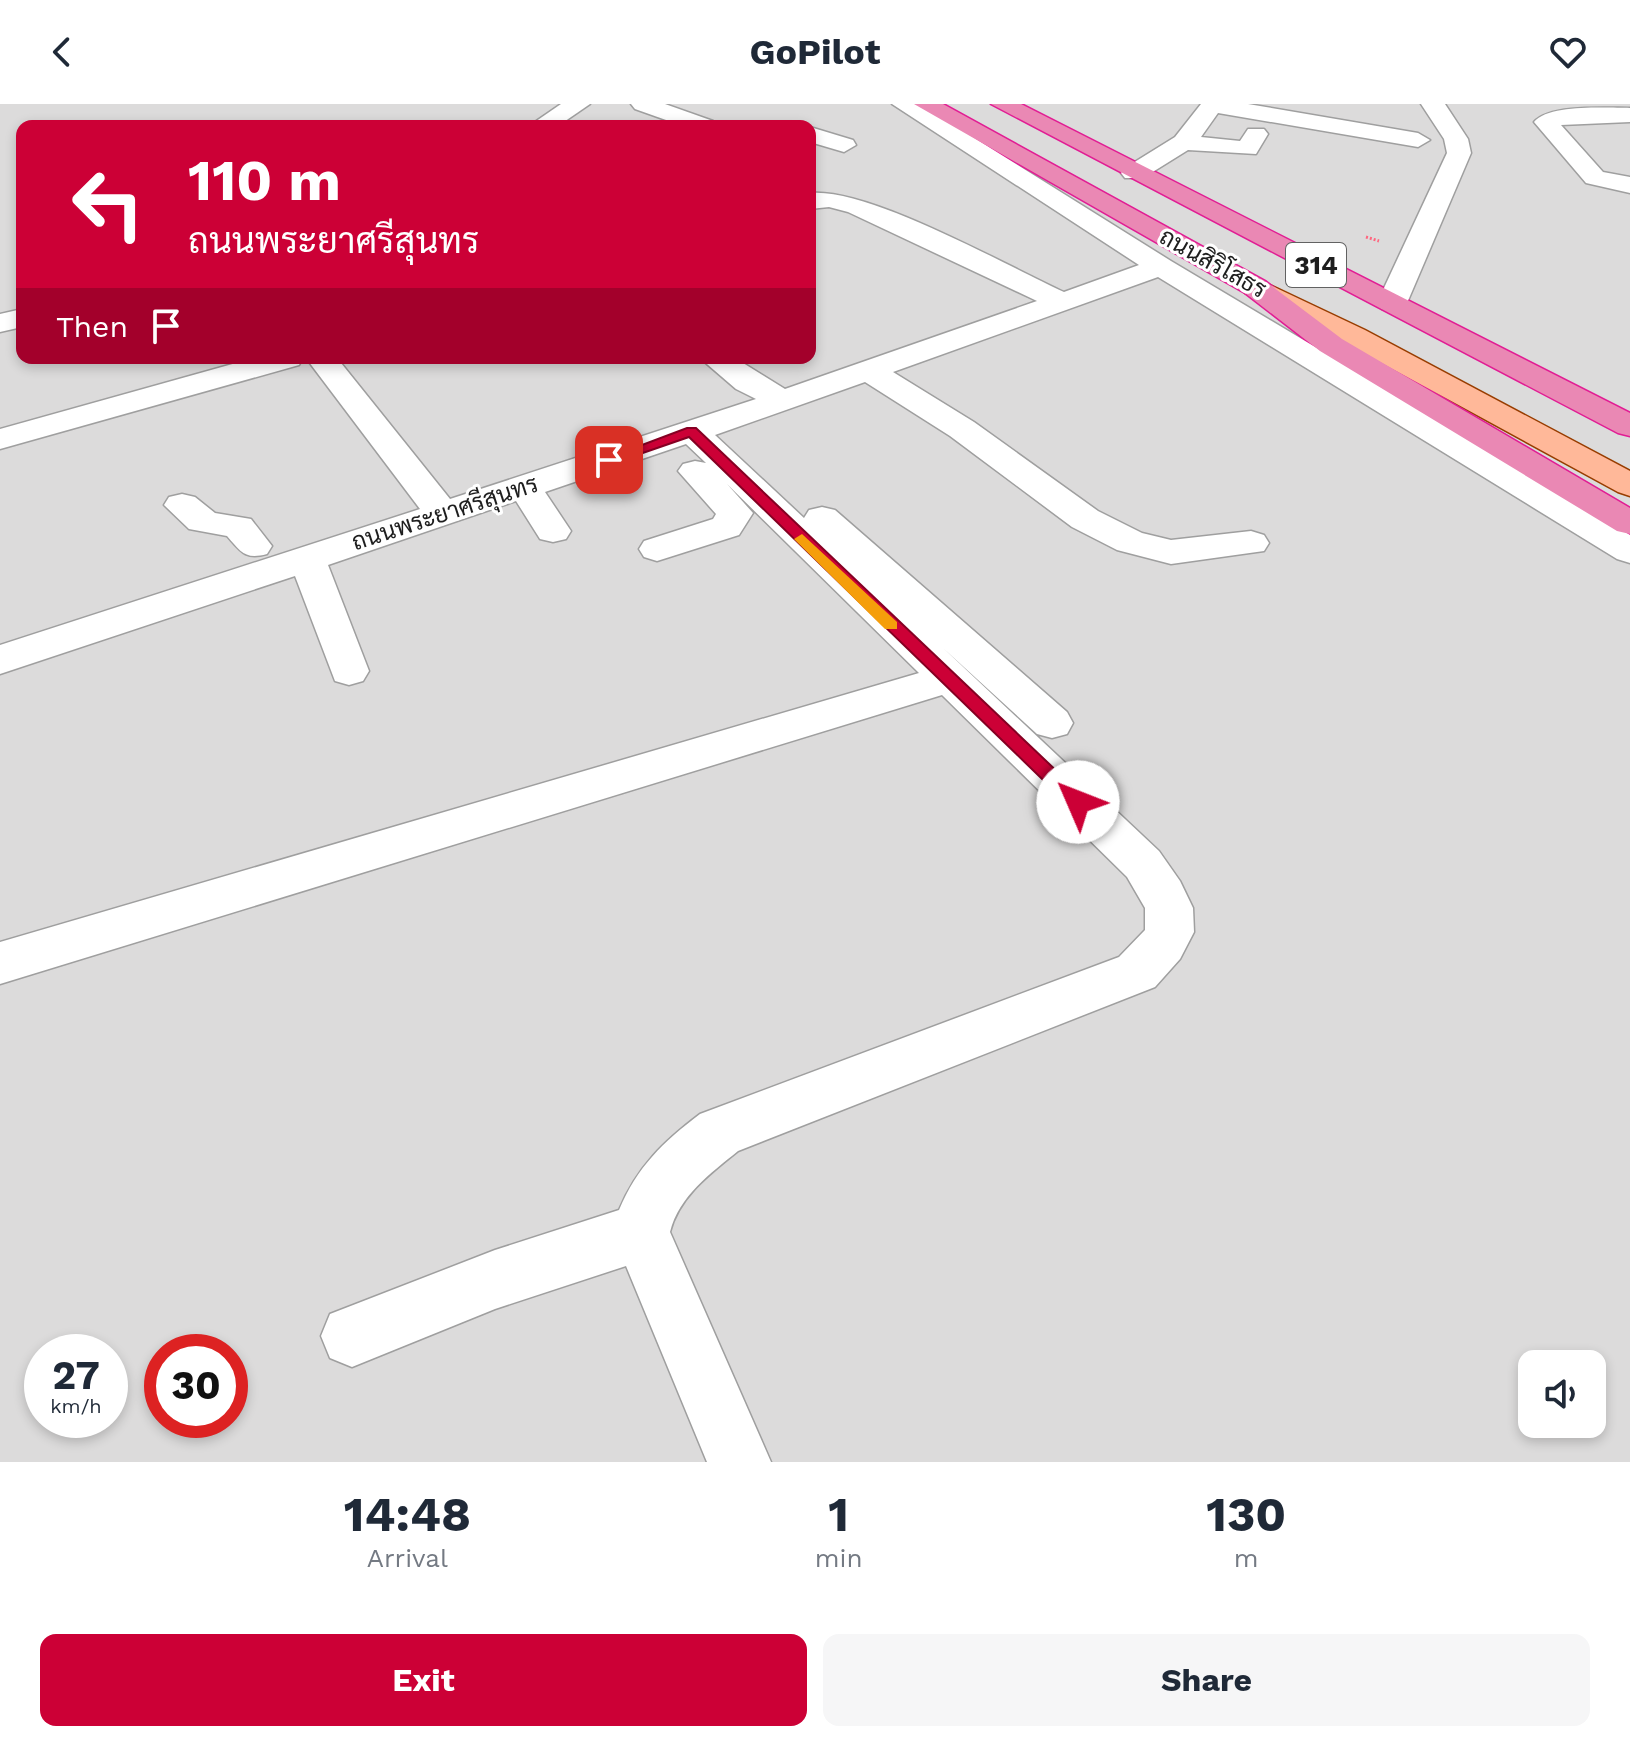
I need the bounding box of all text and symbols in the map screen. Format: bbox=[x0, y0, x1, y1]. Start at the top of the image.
icon: back bbox=[40, 30, 84, 74]
icon: heart bbox=[1546, 30, 1590, 74]
text: GoPilot bbox=[750, 31, 880, 73]
text: 110 m bbox=[188, 148, 341, 214]
icon: left bbox=[56, 152, 160, 256]
text: ถนนพระยาศรีสุนทร bbox=[188, 220, 479, 262]
street label: ถนนสิริโสธร bbox=[1155, 220, 1272, 304]
road number: 314 bbox=[1286, 243, 1346, 287]
icon: arrive bbox=[144, 304, 188, 348]
text: Then bbox=[56, 309, 128, 344]
pin bbox=[575, 426, 643, 494]
icon: arrive bbox=[587, 438, 631, 482]
street label: ถนนพระยาศรีสุนทร bbox=[348, 469, 542, 558]
position arrow bbox=[1036, 760, 1120, 844]
speed limit sign: 30 bbox=[144, 1334, 248, 1438]
map controls bbox=[1518, 1350, 1606, 1438]
button: sound bbox=[1518, 1350, 1606, 1438]
text: 27 bbox=[52, 1352, 100, 1399]
text: km/h bbox=[50, 1394, 102, 1418]
text: 14:48 bbox=[344, 1486, 471, 1543]
text: 1 bbox=[828, 1486, 849, 1543]
text: 130 bbox=[1206, 1486, 1286, 1543]
text: Arrival bbox=[367, 1543, 448, 1573]
text: min bbox=[815, 1543, 863, 1573]
text: m bbox=[1234, 1543, 1259, 1573]
button: Exit bbox=[40, 1634, 807, 1726]
button: Share bbox=[823, 1634, 1590, 1726]

